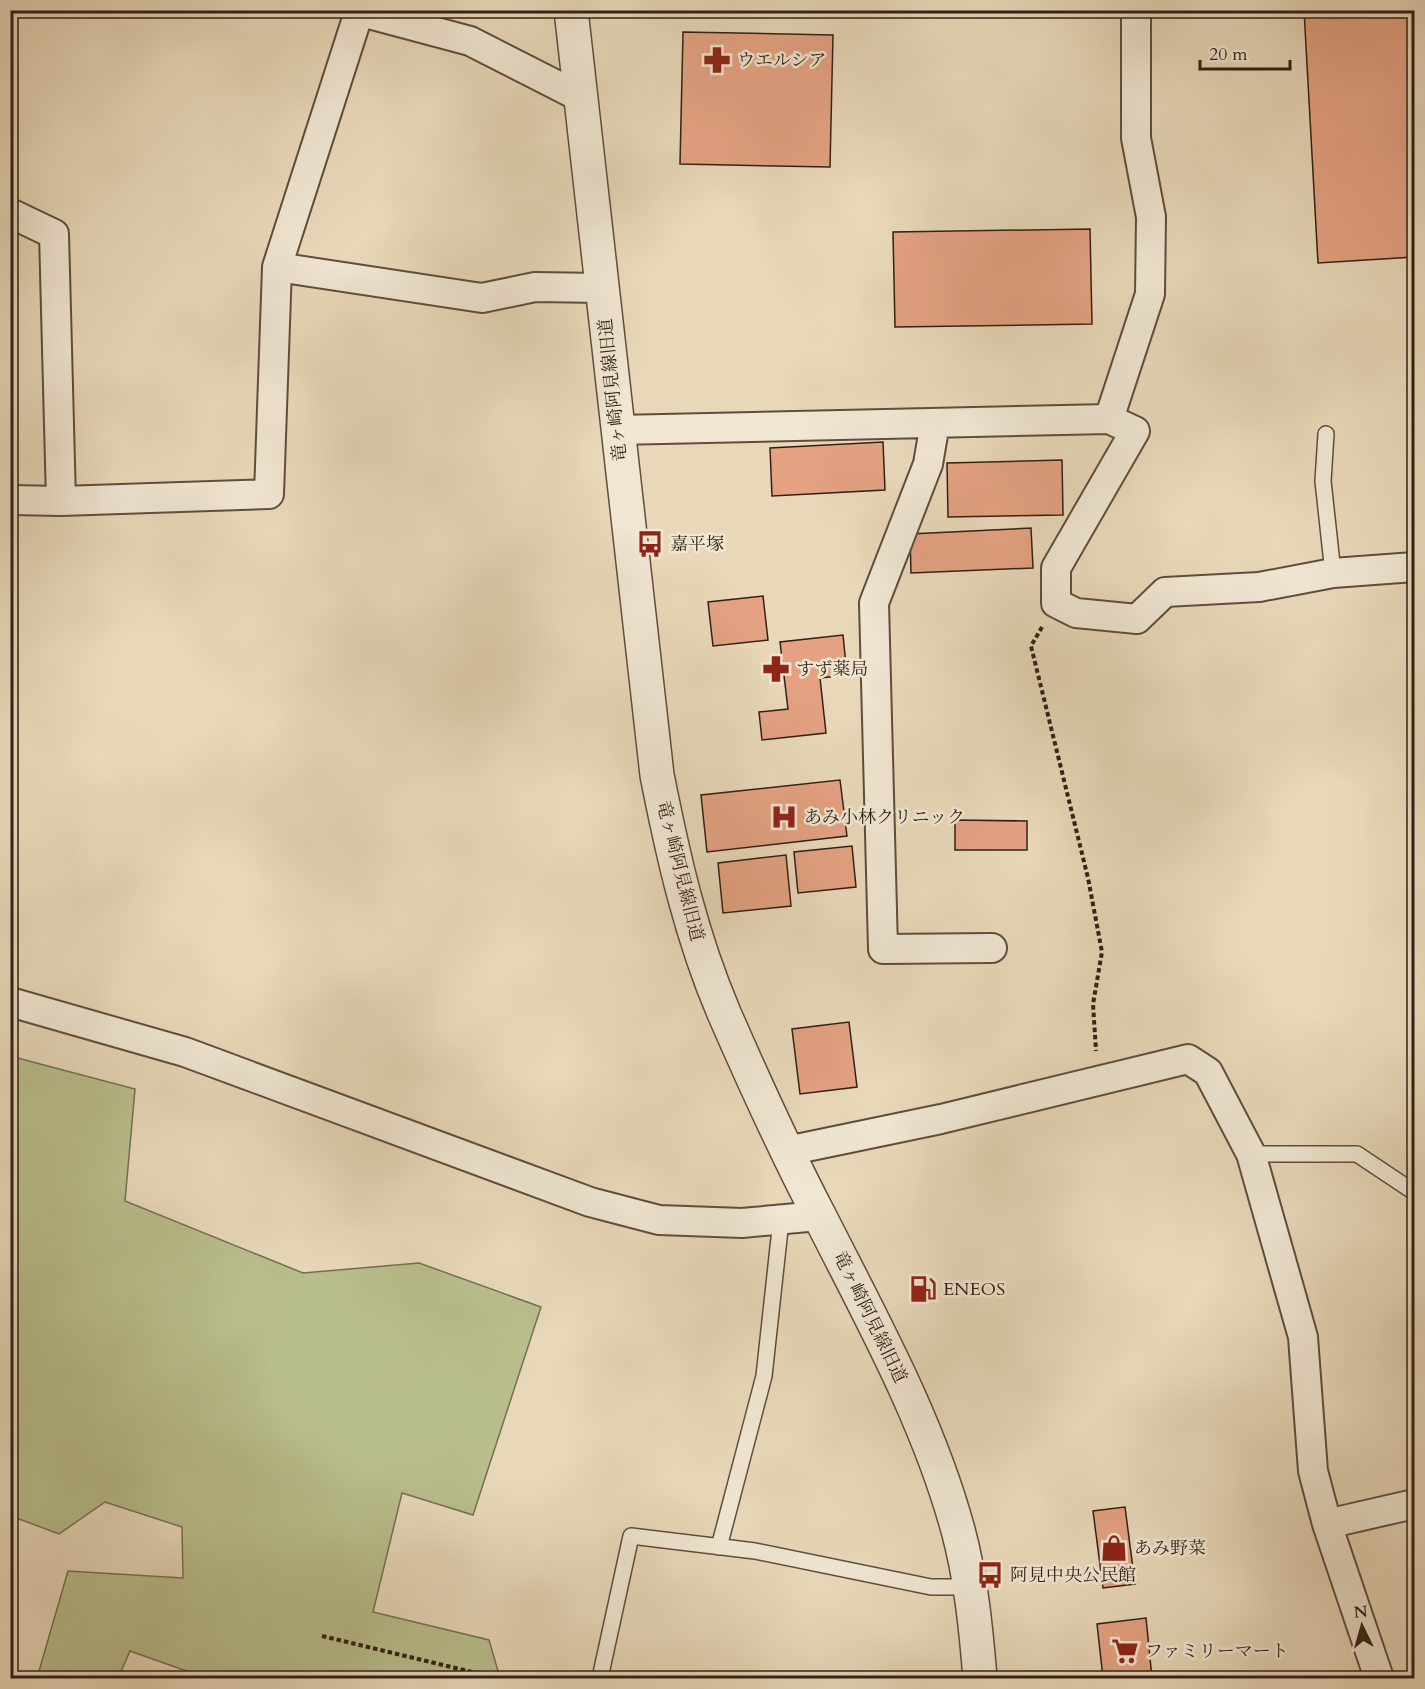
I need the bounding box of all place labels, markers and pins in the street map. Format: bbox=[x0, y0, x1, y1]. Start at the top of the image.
pharmacy icon: ウエルシア bbox=[702, 45, 732, 75]
place label: ウエルシア bbox=[737, 48, 827, 73]
bus stop icon: 嘉平塚 bbox=[635, 529, 665, 559]
place label: 嘉平塚 bbox=[670, 532, 724, 557]
pharmacy icon: すず薬局 bbox=[761, 654, 791, 684]
place label: すず薬局 bbox=[796, 657, 868, 682]
hospital icon: あみ小林クリニック bbox=[769, 802, 799, 832]
place label: あみ小林クリニック bbox=[804, 805, 965, 830]
fuel station icon: ENEOS bbox=[908, 1274, 938, 1304]
place label: ENEOS bbox=[943, 1277, 1005, 1302]
shop icon: あみ野菜 bbox=[1099, 1533, 1129, 1563]
place label: あみ野菜 bbox=[1134, 1536, 1206, 1561]
bus stop icon: 阿見中央公民館 bbox=[975, 1560, 1005, 1590]
place label: 阿見中央公民館 bbox=[1010, 1563, 1136, 1588]
supermarket icon: ファミリーマート bbox=[1110, 1636, 1140, 1666]
place label: ファミリーマート bbox=[1145, 1639, 1289, 1664]

